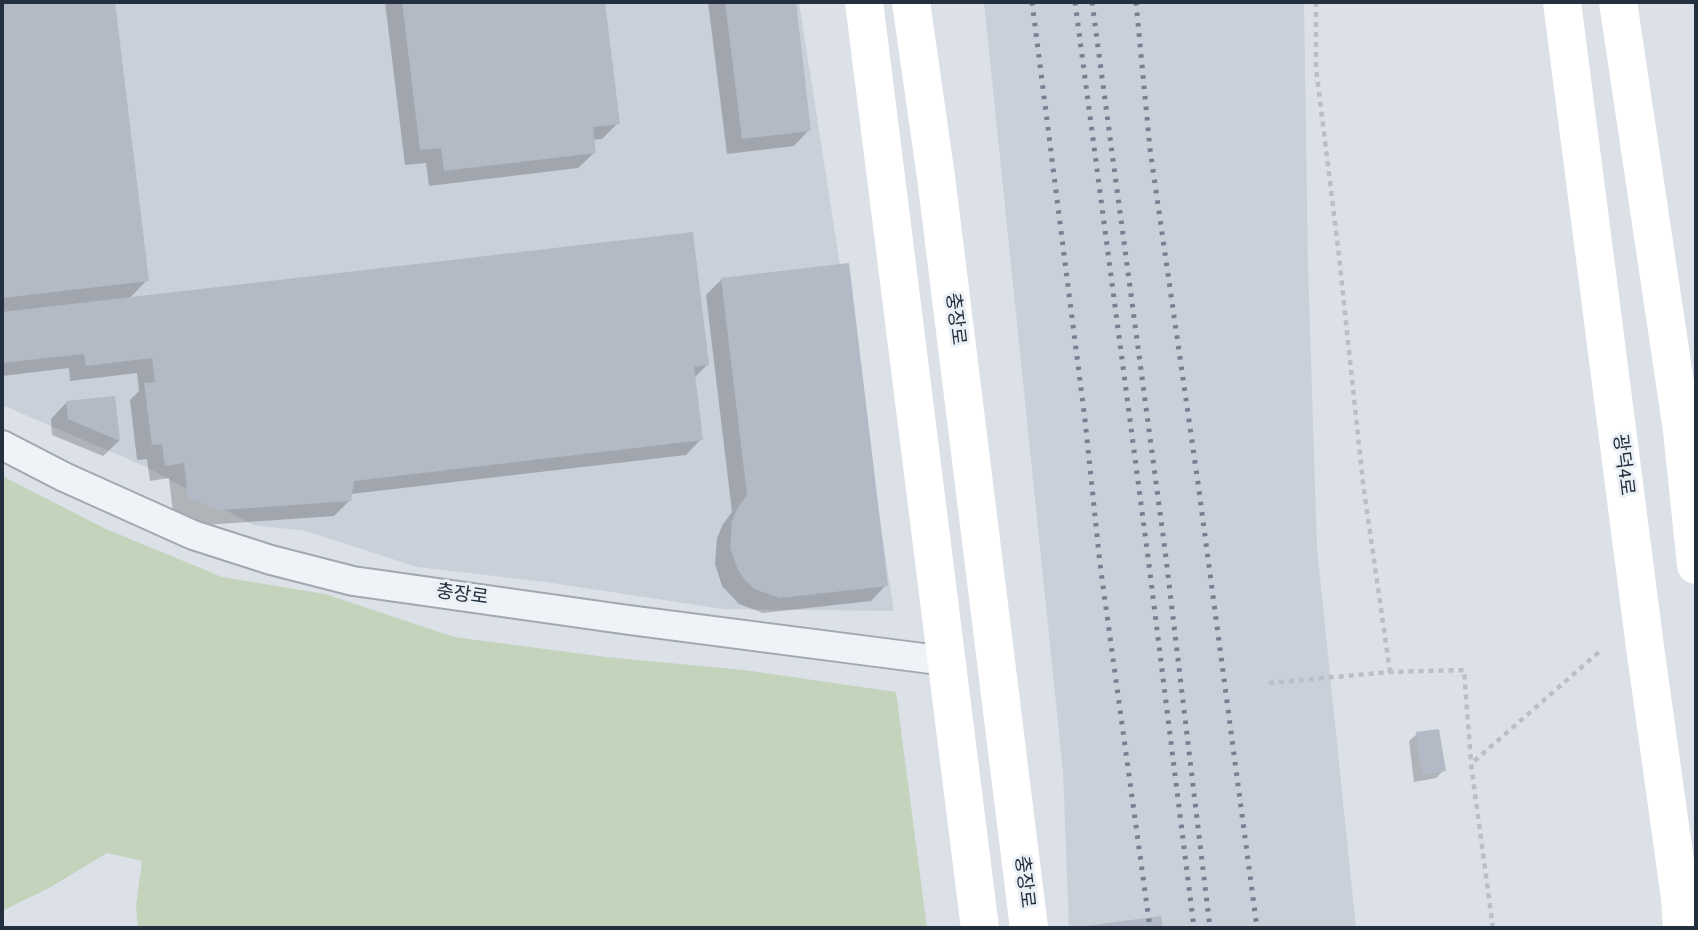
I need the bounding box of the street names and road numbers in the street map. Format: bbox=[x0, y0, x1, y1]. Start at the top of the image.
street label: 충장로 bbox=[939, 292, 969, 346]
street label: 광덕4로 bbox=[1607, 433, 1637, 497]
street label: 충장로 bbox=[434, 581, 490, 611]
street label: 충장로 bbox=[1008, 855, 1038, 909]

